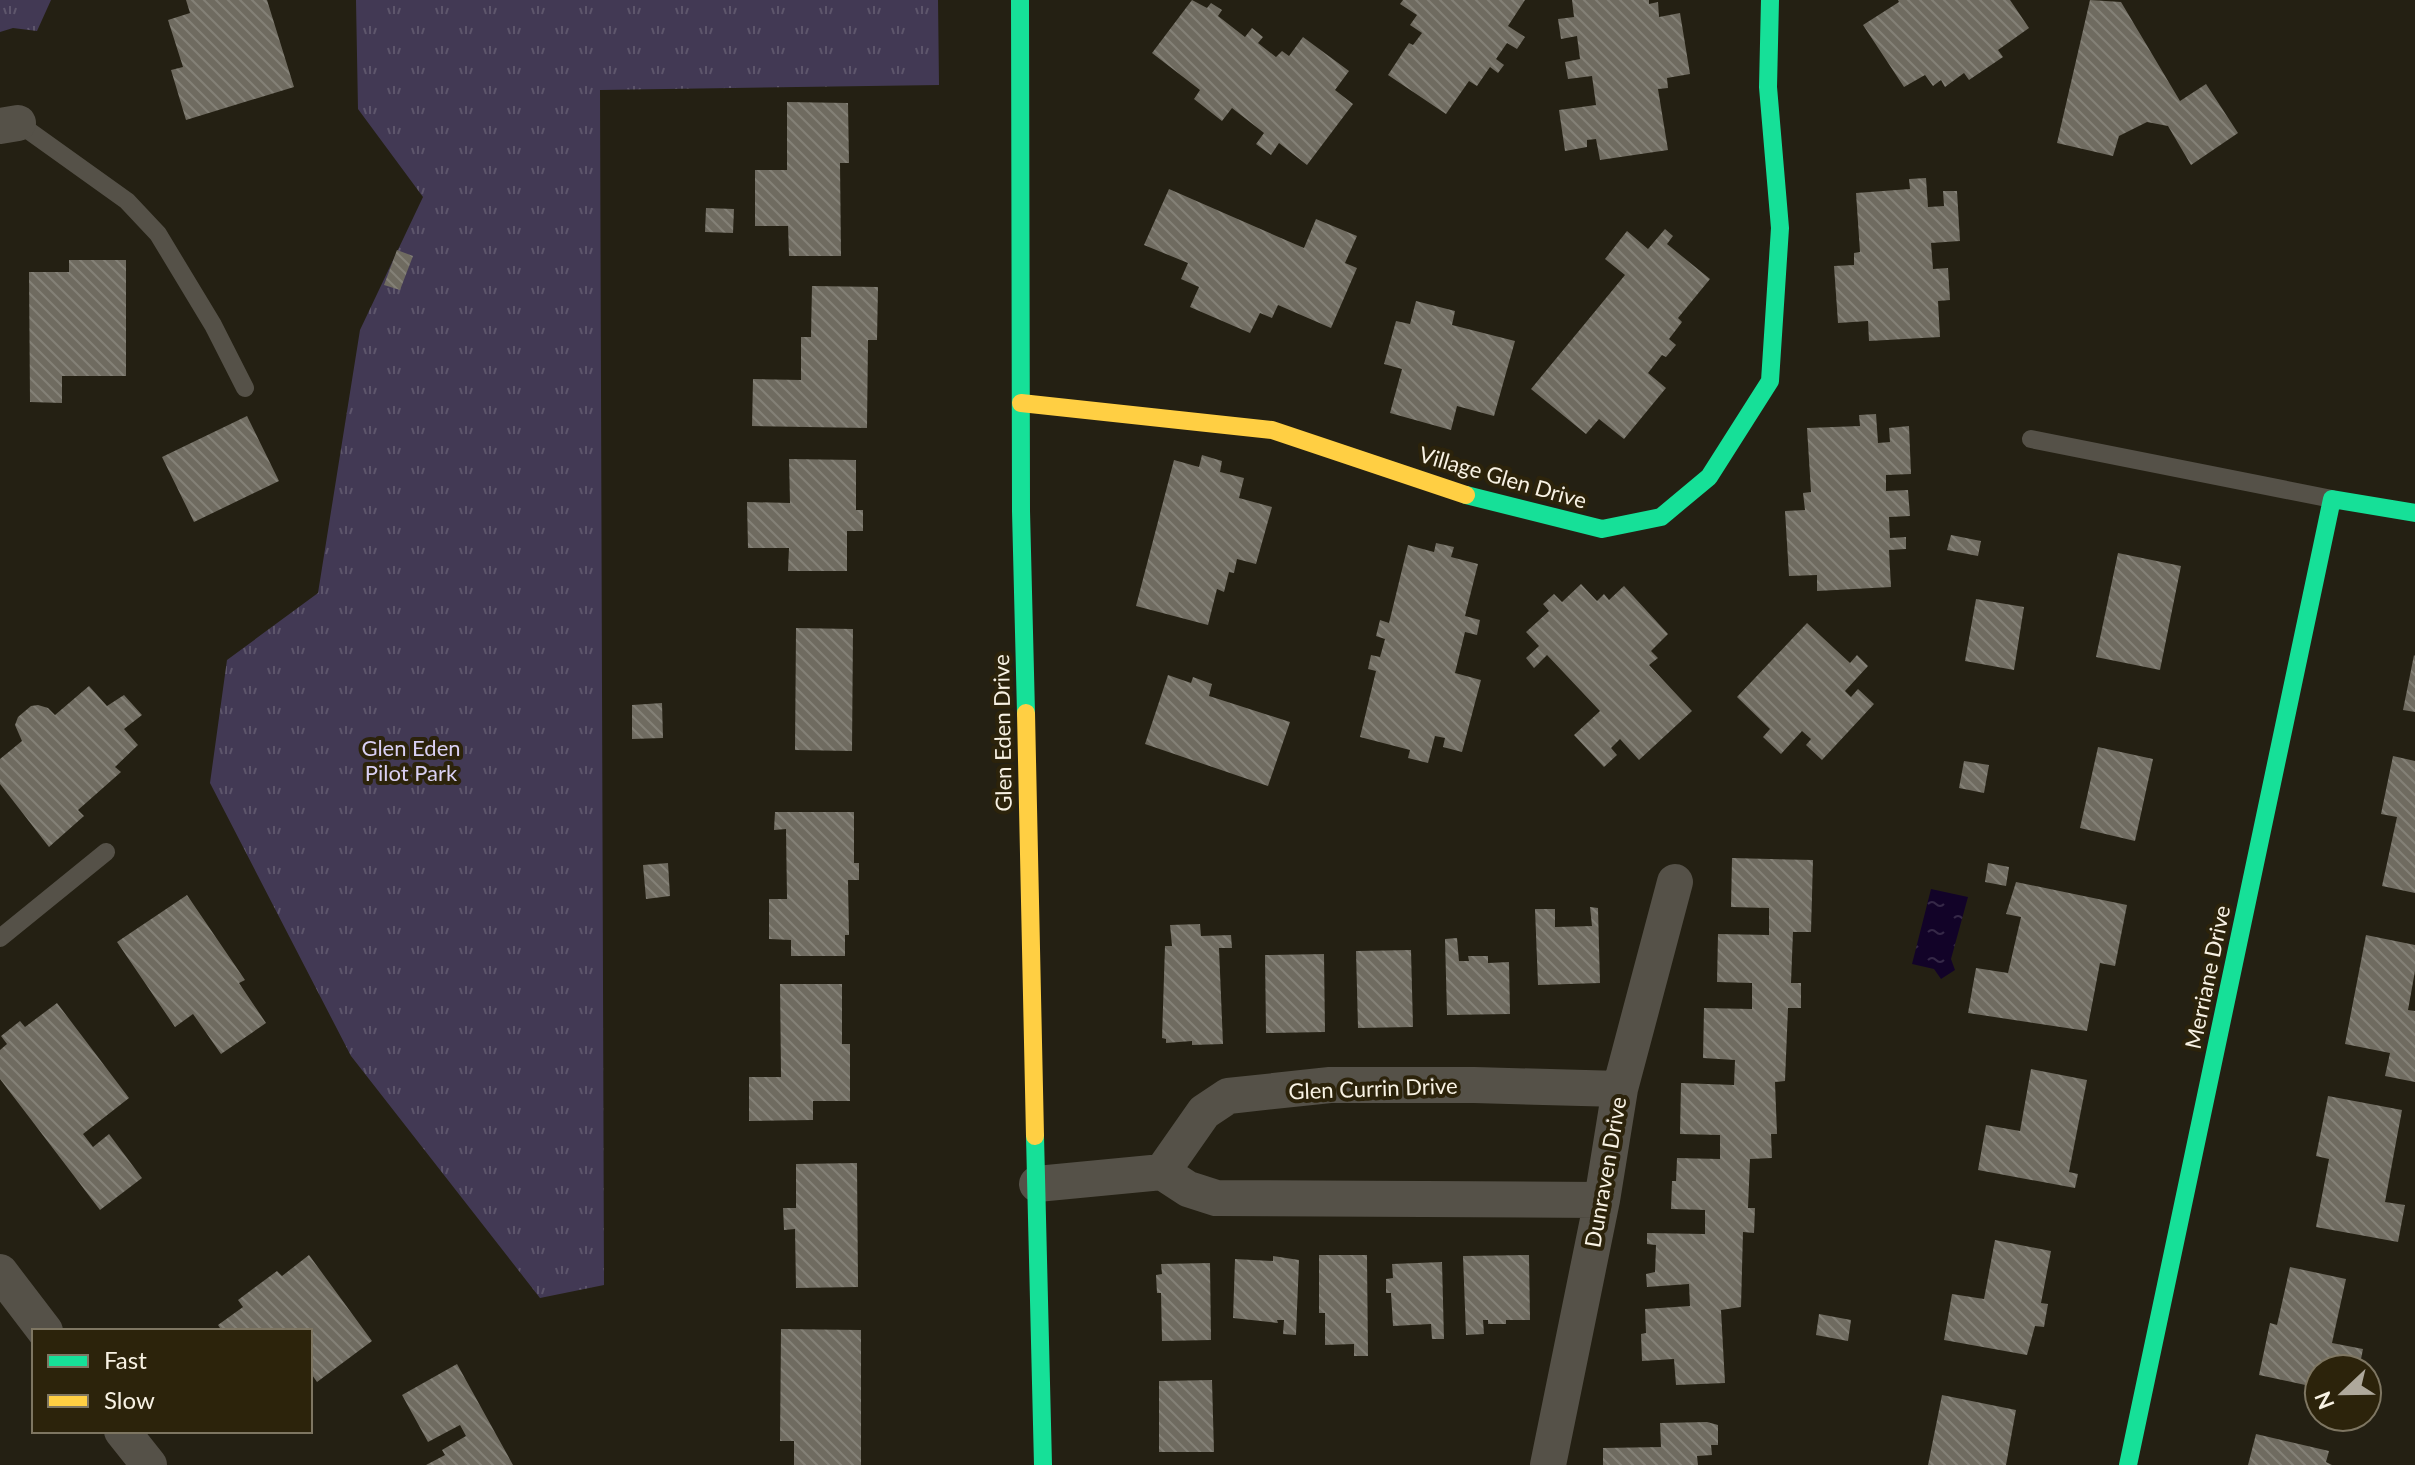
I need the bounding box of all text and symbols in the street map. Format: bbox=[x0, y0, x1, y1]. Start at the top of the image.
street label: Village Glen Drive bbox=[1416, 440, 1590, 514]
street label: Glen Eden Drive bbox=[987, 654, 1017, 812]
park label: Glen Eden Pilot Park bbox=[361, 734, 461, 786]
street label: Merriane Drive bbox=[2179, 903, 2235, 1051]
street label: Glen Currin Drive bbox=[1288, 1072, 1458, 1104]
street label: Dunraven Drive bbox=[1578, 1094, 1632, 1250]
legend bbox=[32, 1329, 312, 1433]
text: Fast bbox=[104, 1345, 147, 1374]
north arrow bbox=[2303, 1353, 2383, 1433]
text: Slow bbox=[104, 1385, 155, 1414]
text: N bbox=[2308, 1388, 2340, 1414]

